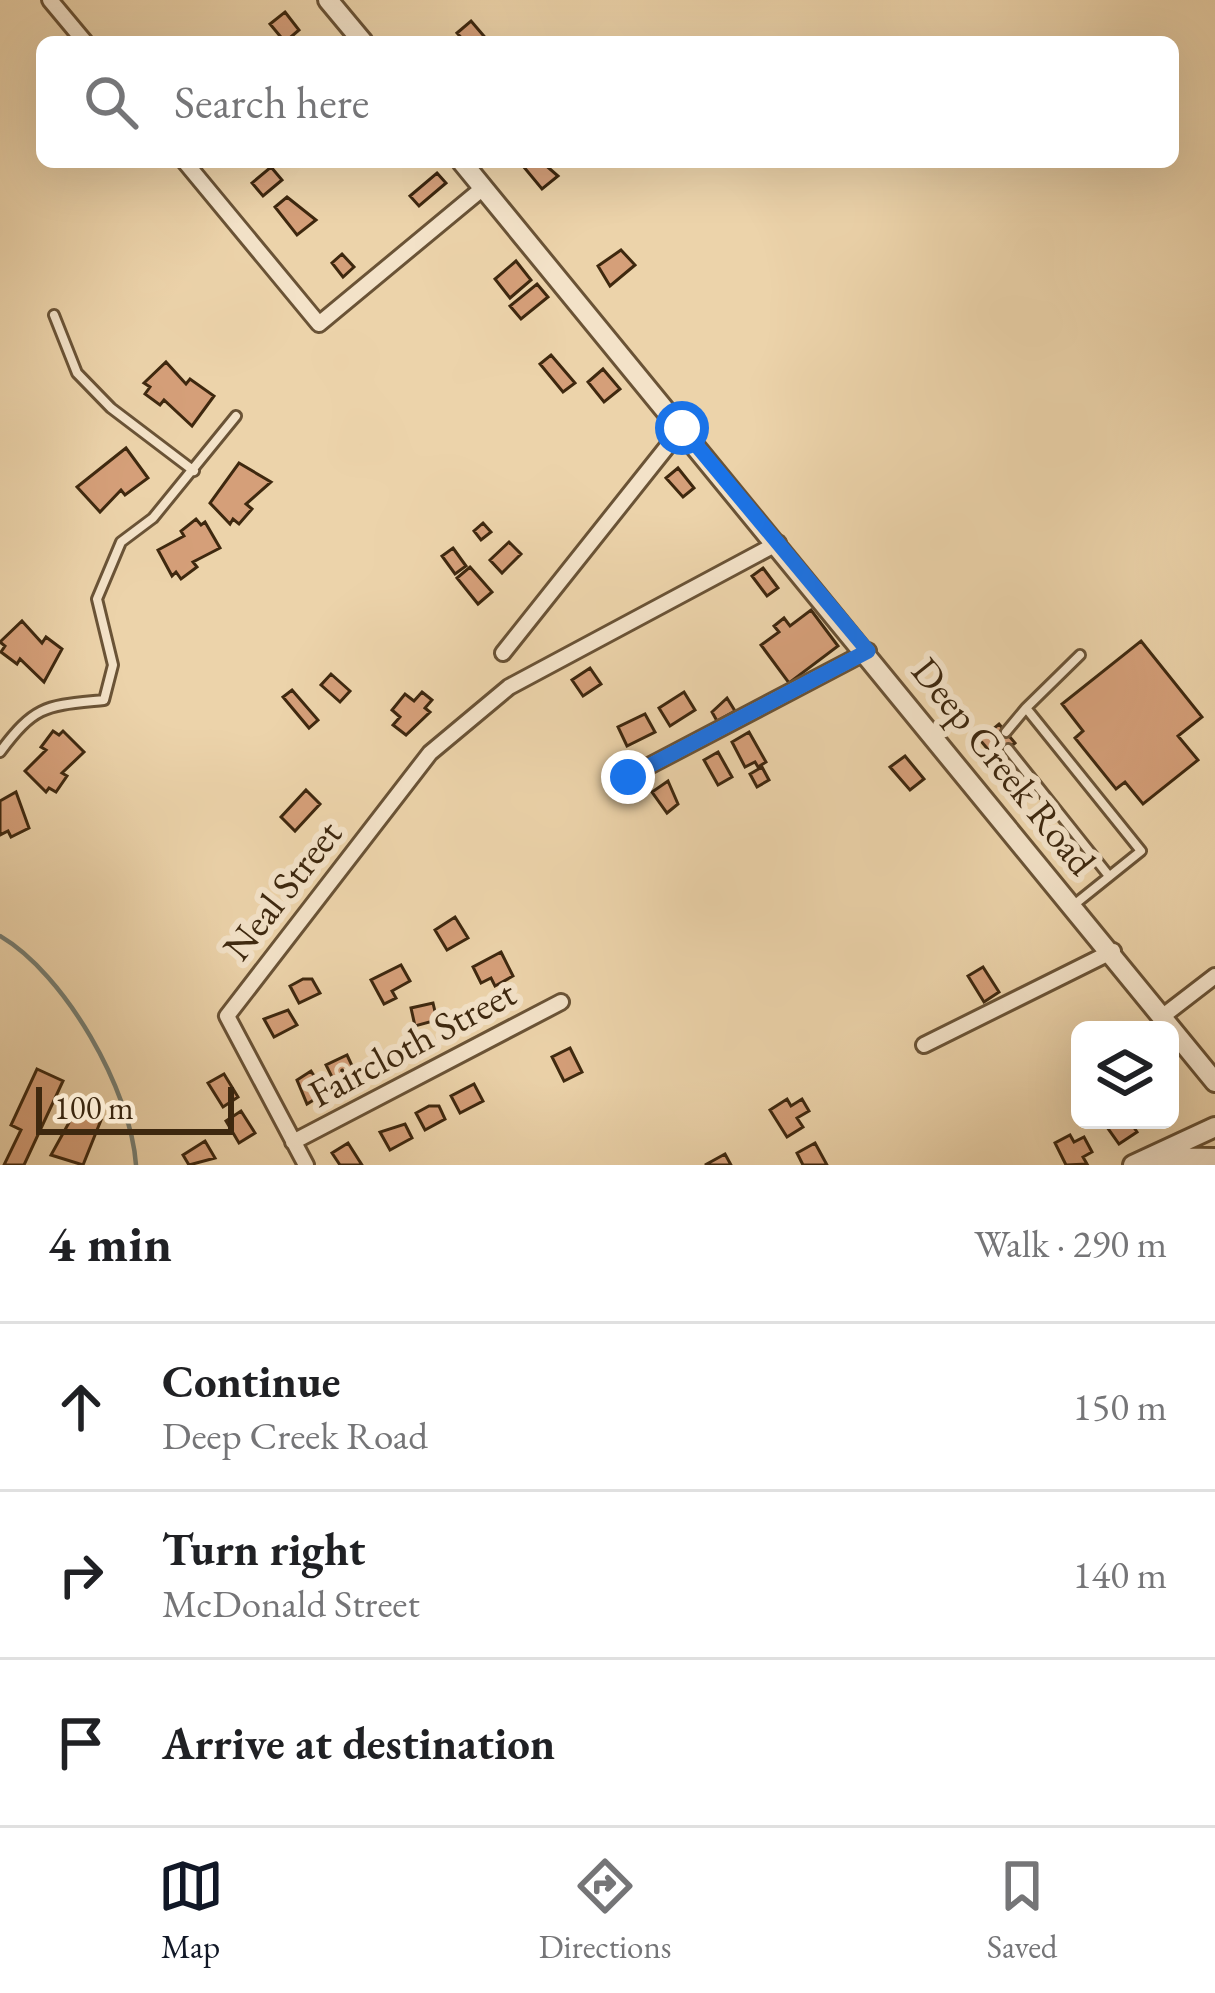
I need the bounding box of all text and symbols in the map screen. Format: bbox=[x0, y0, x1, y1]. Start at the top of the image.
search box bbox=[36, 36, 1179, 168]
icon: search bbox=[78, 69, 144, 135]
text: Search here bbox=[174, 73, 369, 131]
route start bbox=[655, 401, 709, 455]
street label: Deep Creek Road bbox=[900, 647, 1108, 886]
route end bbox=[601, 750, 655, 804]
street label: Neal Street bbox=[211, 809, 353, 971]
street label: Faircloth Street bbox=[300, 967, 524, 1119]
map controls bbox=[1071, 1021, 1179, 1129]
button: layers bbox=[1071, 1021, 1179, 1129]
scale bar bbox=[36, 1081, 234, 1134]
text: 100 m bbox=[54, 1086, 134, 1129]
text: 4 min bbox=[48, 1210, 172, 1276]
text: Walk · 290 m bbox=[974, 1218, 1167, 1269]
text: Continue bbox=[162, 1352, 340, 1410]
icon: ahead bbox=[48, 1374, 114, 1440]
text: 150 m bbox=[1073, 1381, 1167, 1432]
text: Deep Creek Road bbox=[162, 1410, 428, 1461]
text: Turn right bbox=[162, 1520, 365, 1578]
icon: right bbox=[48, 1542, 114, 1608]
text: 140 m bbox=[1073, 1549, 1167, 1600]
text: McDonald Street bbox=[162, 1578, 420, 1629]
icon: arrive bbox=[48, 1710, 114, 1776]
text: Arrive at destination bbox=[162, 1714, 555, 1772]
tab: Map bbox=[158, 1853, 224, 1968]
tab: Directions bbox=[539, 1853, 672, 1968]
tab: Saved bbox=[987, 1853, 1057, 1968]

